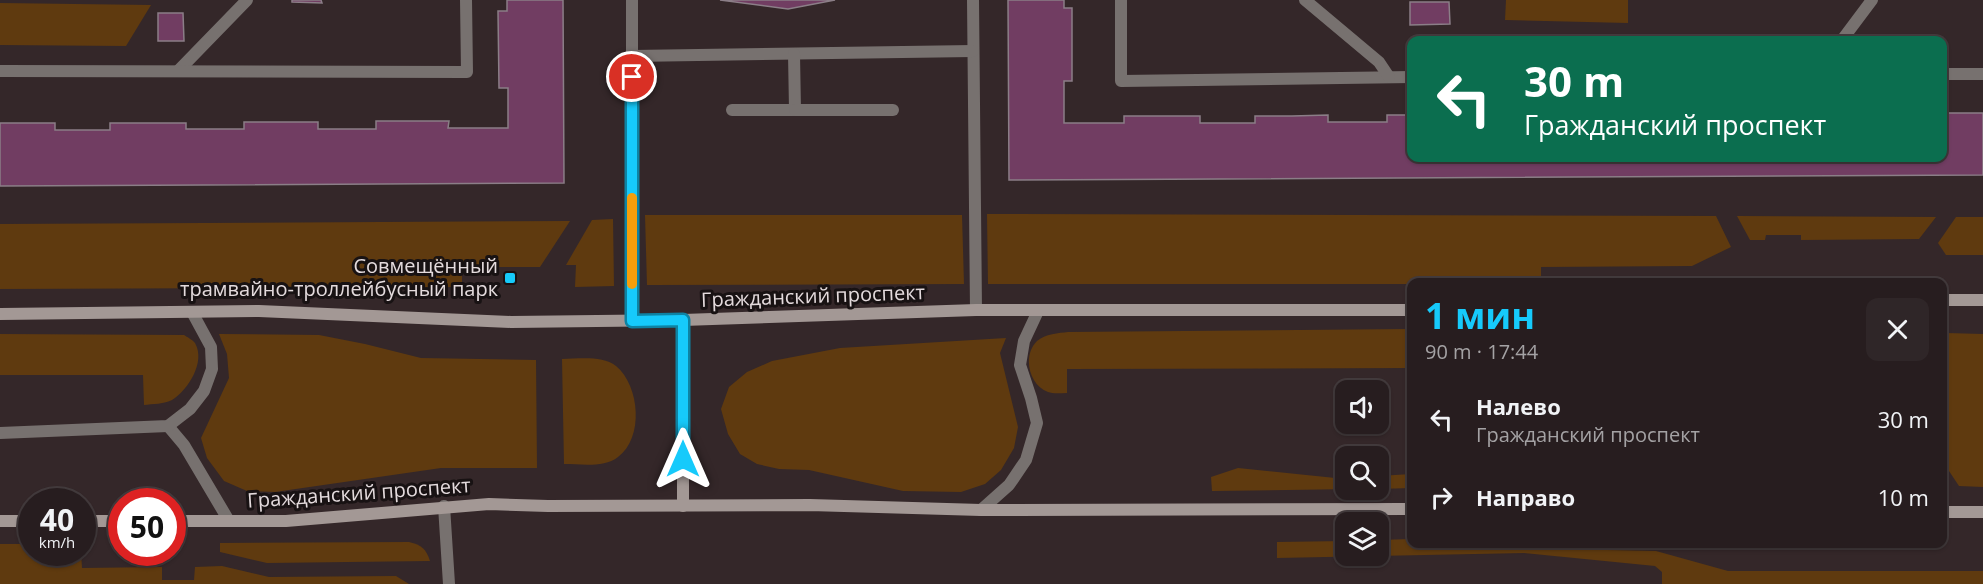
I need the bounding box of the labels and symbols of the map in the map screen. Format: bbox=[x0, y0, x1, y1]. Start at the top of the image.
pin bbox=[606, 51, 657, 102]
place label: Совмещённый трамвайно-троллейбусный парк bbox=[180, 252, 499, 302]
marker: Совмещённый трамвайно-троллейбусный парк bbox=[503, 271, 517, 285]
street label: Гражданский проспект bbox=[701, 278, 925, 313]
position arrow bbox=[651, 427, 715, 491]
street label: Гражданский проспект bbox=[246, 471, 472, 514]
speed limit sign: 50 bbox=[108, 488, 186, 566]

